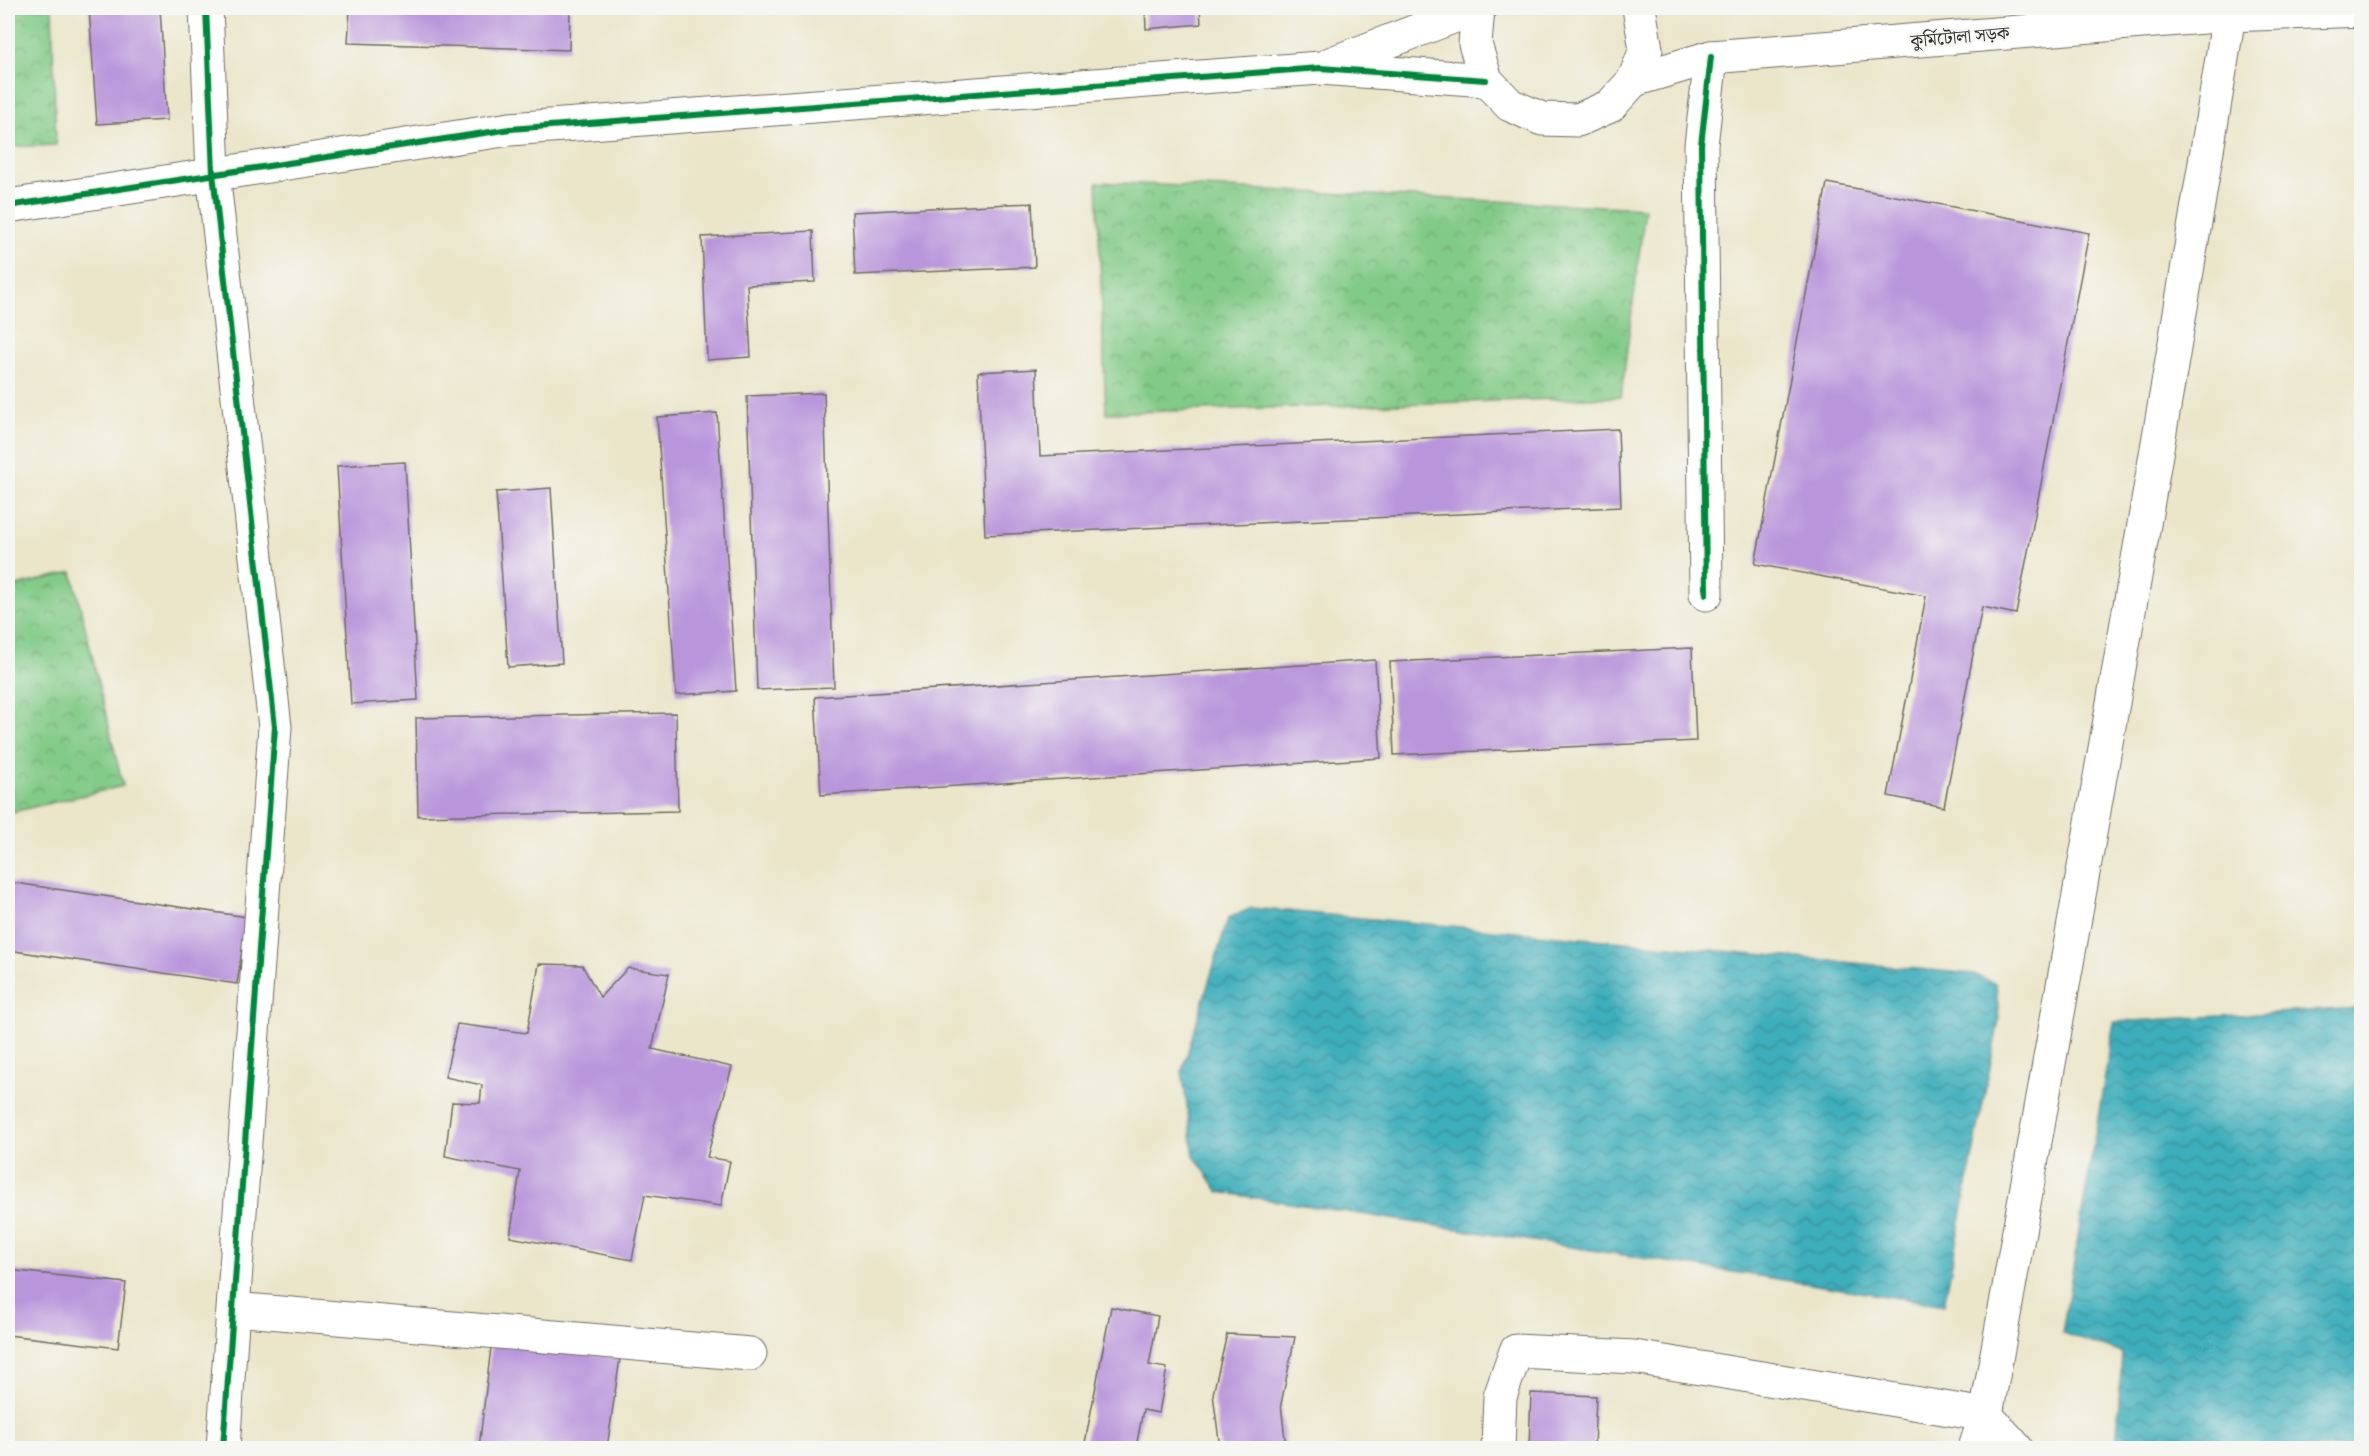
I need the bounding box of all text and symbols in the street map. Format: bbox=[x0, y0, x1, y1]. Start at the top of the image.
street label: কুর্মিটোলা সড়ক bbox=[1909, 22, 2012, 53]

